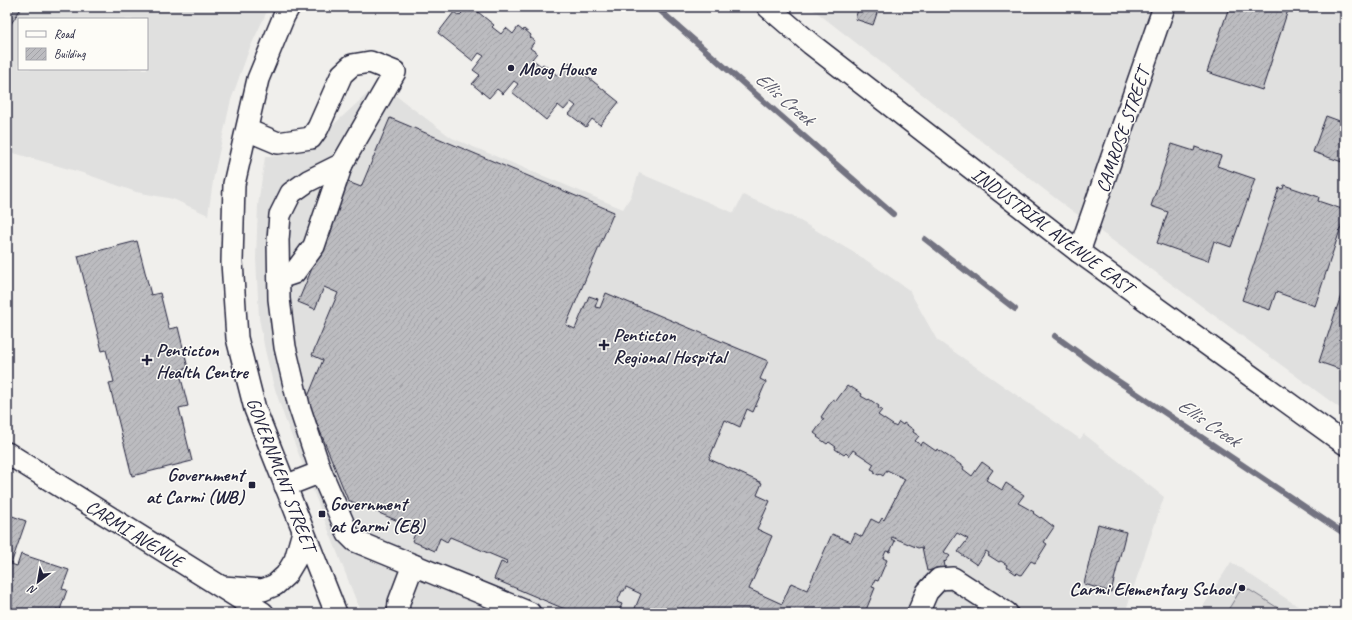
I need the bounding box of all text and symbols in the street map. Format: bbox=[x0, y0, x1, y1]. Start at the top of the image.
legend bbox=[18, 18, 148, 70]
text: Road bbox=[54, 26, 76, 42]
text: Building bbox=[54, 46, 86, 62]
place label: Moog House bbox=[519, 57, 598, 81]
street label: CAMROSE STREET bbox=[1090, 60, 1157, 196]
marker: Moog House bbox=[506, 63, 516, 73]
water label: Ellis Creek bbox=[750, 66, 822, 133]
street label: INDUSTRIAL AVENUE EAST bbox=[967, 162, 1142, 302]
place label: Penticton Regional Hospital bbox=[613, 323, 729, 369]
place label: Penticton Health Centre bbox=[156, 338, 249, 384]
marker: Penticton Regional Hospital bbox=[598, 339, 610, 351]
marker: Penticton Health Centre bbox=[141, 354, 153, 366]
water label: Ellis Creek bbox=[1173, 393, 1248, 454]
street label: GOVERNMENT STREET bbox=[241, 394, 323, 559]
place label: Government at Carmi (WB) bbox=[146, 463, 247, 509]
marker: Government at Carmi (WB) bbox=[247, 480, 257, 490]
place label: Government at Carmi (EB) bbox=[330, 492, 427, 538]
street label: CARMI AVENUE bbox=[81, 494, 190, 575]
marker: Government at Carmi (EB) bbox=[317, 509, 327, 519]
north arrow bbox=[18, 562, 58, 602]
place label: Carmi Elementary School bbox=[1069, 577, 1238, 601]
text: N bbox=[24, 582, 39, 598]
marker: Carmi Elementary School bbox=[1237, 583, 1247, 593]

